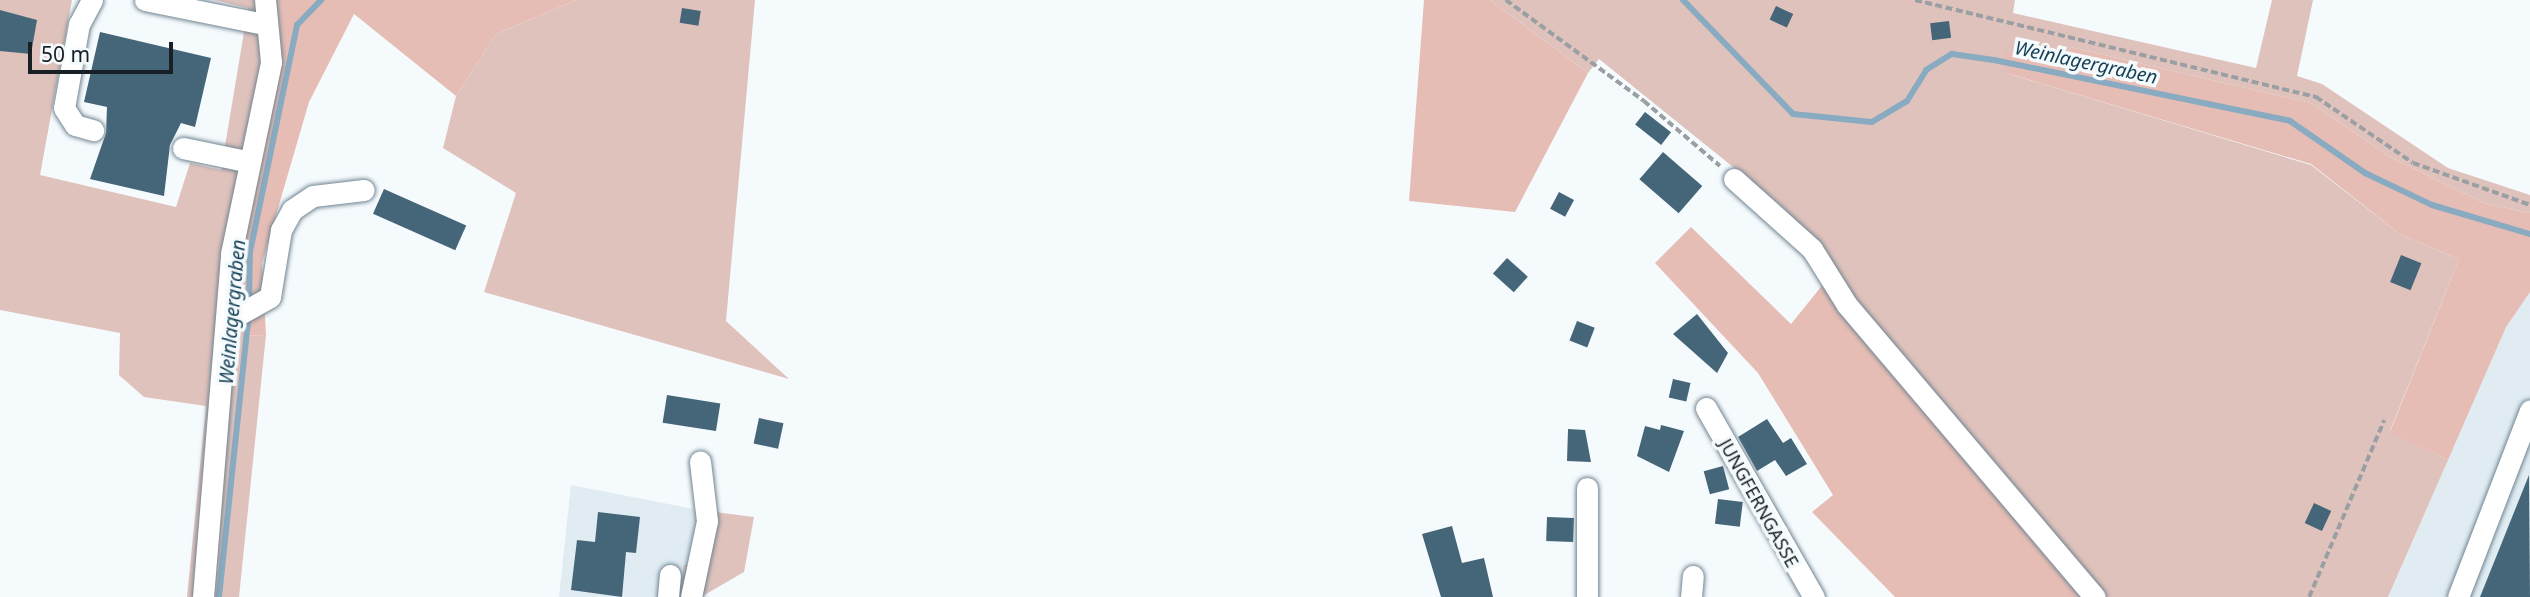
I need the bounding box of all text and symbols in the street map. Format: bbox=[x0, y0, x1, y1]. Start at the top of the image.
scale bar bbox=[32, 28, 177, 72]
water label: Weinlagergraben bbox=[2013, 37, 2159, 89]
text: 50 m bbox=[41, 40, 90, 68]
water label: Weinlagergraben bbox=[215, 239, 251, 385]
street label: JUNGFERNGASSE bbox=[1715, 435, 1803, 571]

